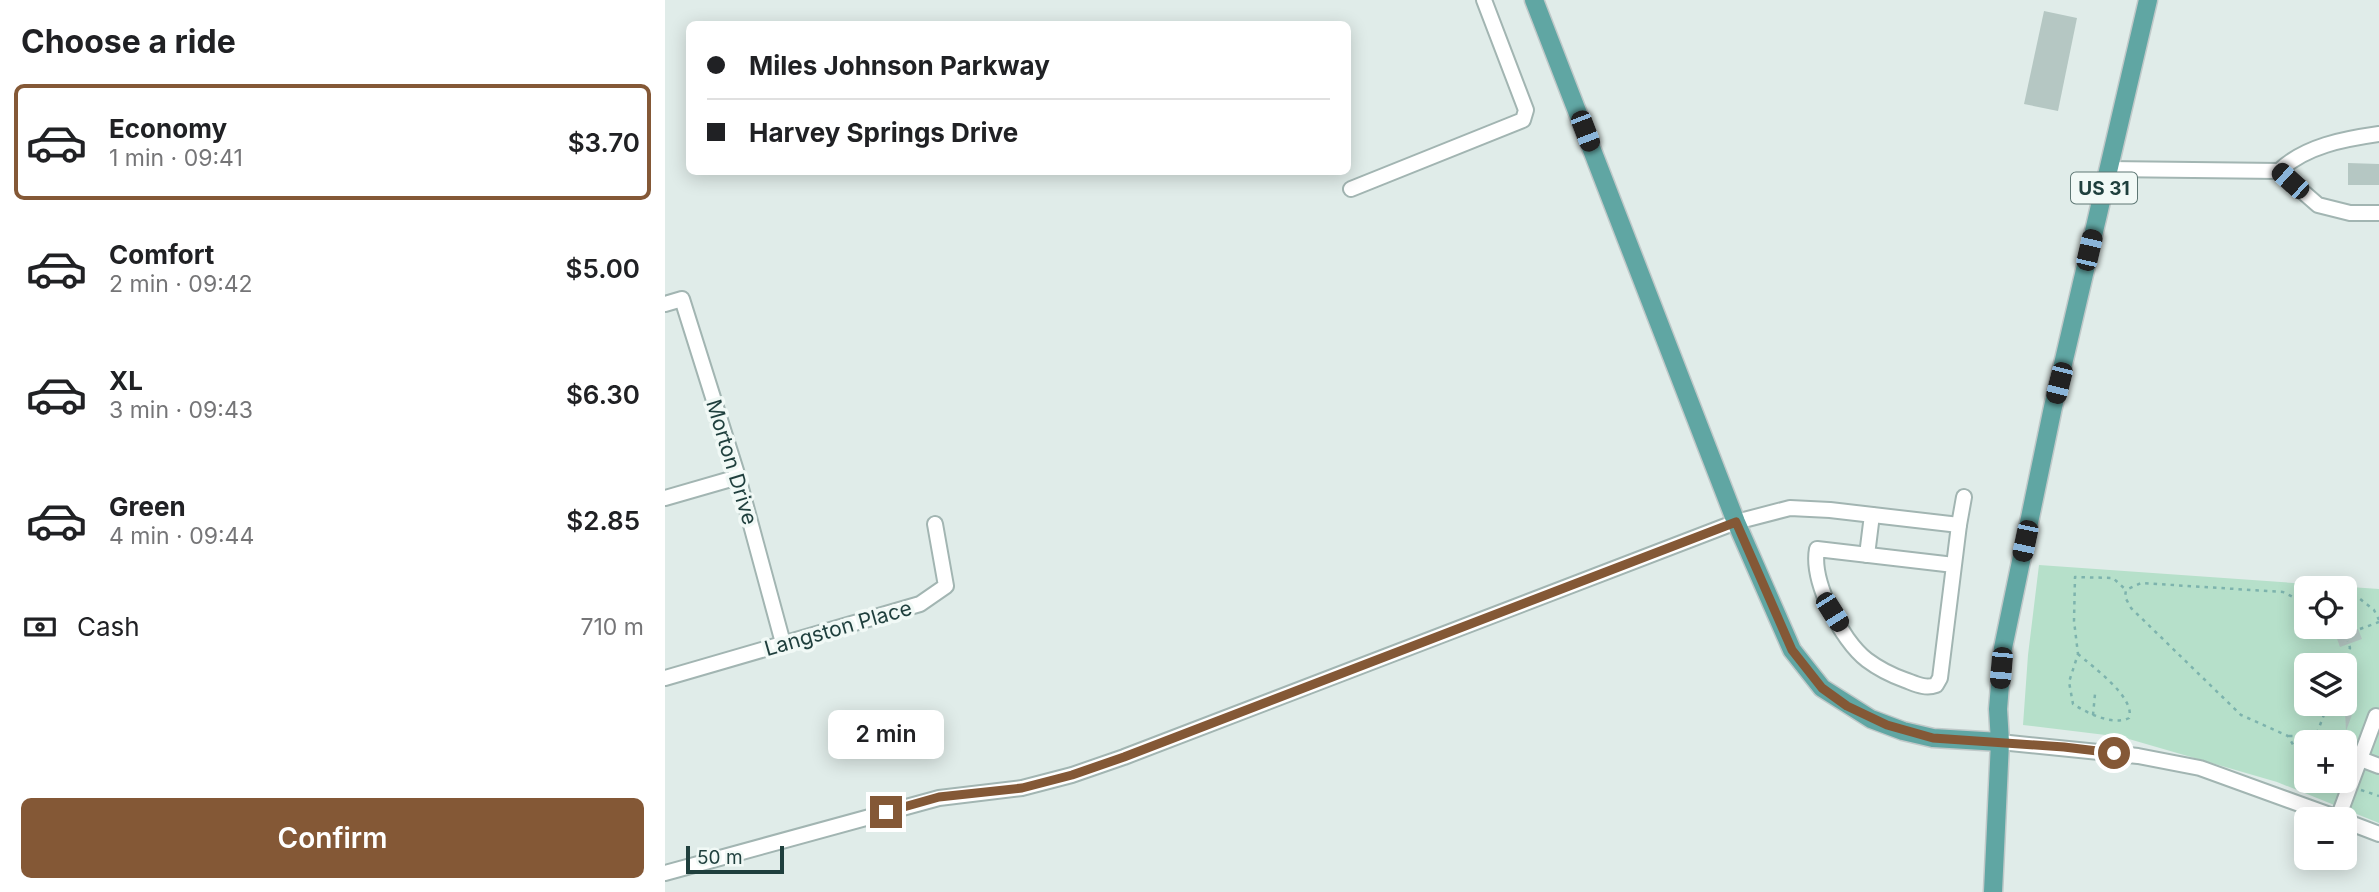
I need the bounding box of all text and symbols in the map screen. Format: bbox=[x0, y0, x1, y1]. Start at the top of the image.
text: Choose a ride bbox=[21, 22, 236, 61]
text: Miles Johnson Parkway bbox=[749, 50, 1050, 81]
car bbox=[1568, 108, 1603, 154]
icon: car bbox=[25, 111, 88, 174]
text: Economy bbox=[109, 113, 227, 144]
text: Harvey Springs Drive bbox=[749, 117, 1018, 148]
text: $3.70 bbox=[568, 127, 640, 158]
text: 1 min · 09:41 bbox=[109, 144, 243, 172]
car bbox=[2268, 159, 2313, 203]
road number: US 31 bbox=[2071, 172, 2137, 204]
car bbox=[2075, 227, 2104, 273]
icon: car bbox=[25, 237, 88, 300]
text: Comfort bbox=[109, 239, 214, 270]
text: $5.00 bbox=[566, 253, 640, 284]
text: 2 min · 09:42 bbox=[109, 270, 253, 298]
car bbox=[2044, 360, 2075, 406]
icon: car bbox=[25, 363, 88, 426]
text: XL bbox=[109, 365, 143, 396]
text: $6.30 bbox=[566, 379, 640, 410]
text: 3 min · 09:43 bbox=[109, 396, 253, 424]
street label: Morton Drive bbox=[701, 396, 763, 528]
icon: car bbox=[25, 489, 88, 552]
text: Green bbox=[109, 491, 186, 522]
text: $2.85 bbox=[566, 505, 640, 536]
car bbox=[2011, 518, 2040, 564]
text: 4 min · 09:44 bbox=[109, 522, 254, 550]
map controls bbox=[2294, 576, 2357, 870]
button: locate bbox=[2294, 576, 2357, 639]
car bbox=[1812, 589, 1853, 635]
street label: Langston Place bbox=[761, 595, 915, 661]
icon: cash bbox=[21, 608, 59, 646]
text: Cash bbox=[77, 611, 140, 642]
text: 710 m bbox=[581, 613, 644, 641]
car bbox=[1989, 646, 2014, 690]
button: layers bbox=[2294, 653, 2357, 716]
callout: 2 min bbox=[828, 710, 944, 760]
text: 2 min bbox=[856, 720, 916, 748]
button: + bbox=[2294, 730, 2357, 793]
route start bbox=[2098, 737, 2130, 769]
route end bbox=[870, 796, 902, 828]
button: Confirm bbox=[21, 798, 644, 878]
button: − bbox=[2294, 807, 2357, 870]
scale bar bbox=[686, 843, 784, 875]
text: 50 m bbox=[697, 846, 743, 869]

